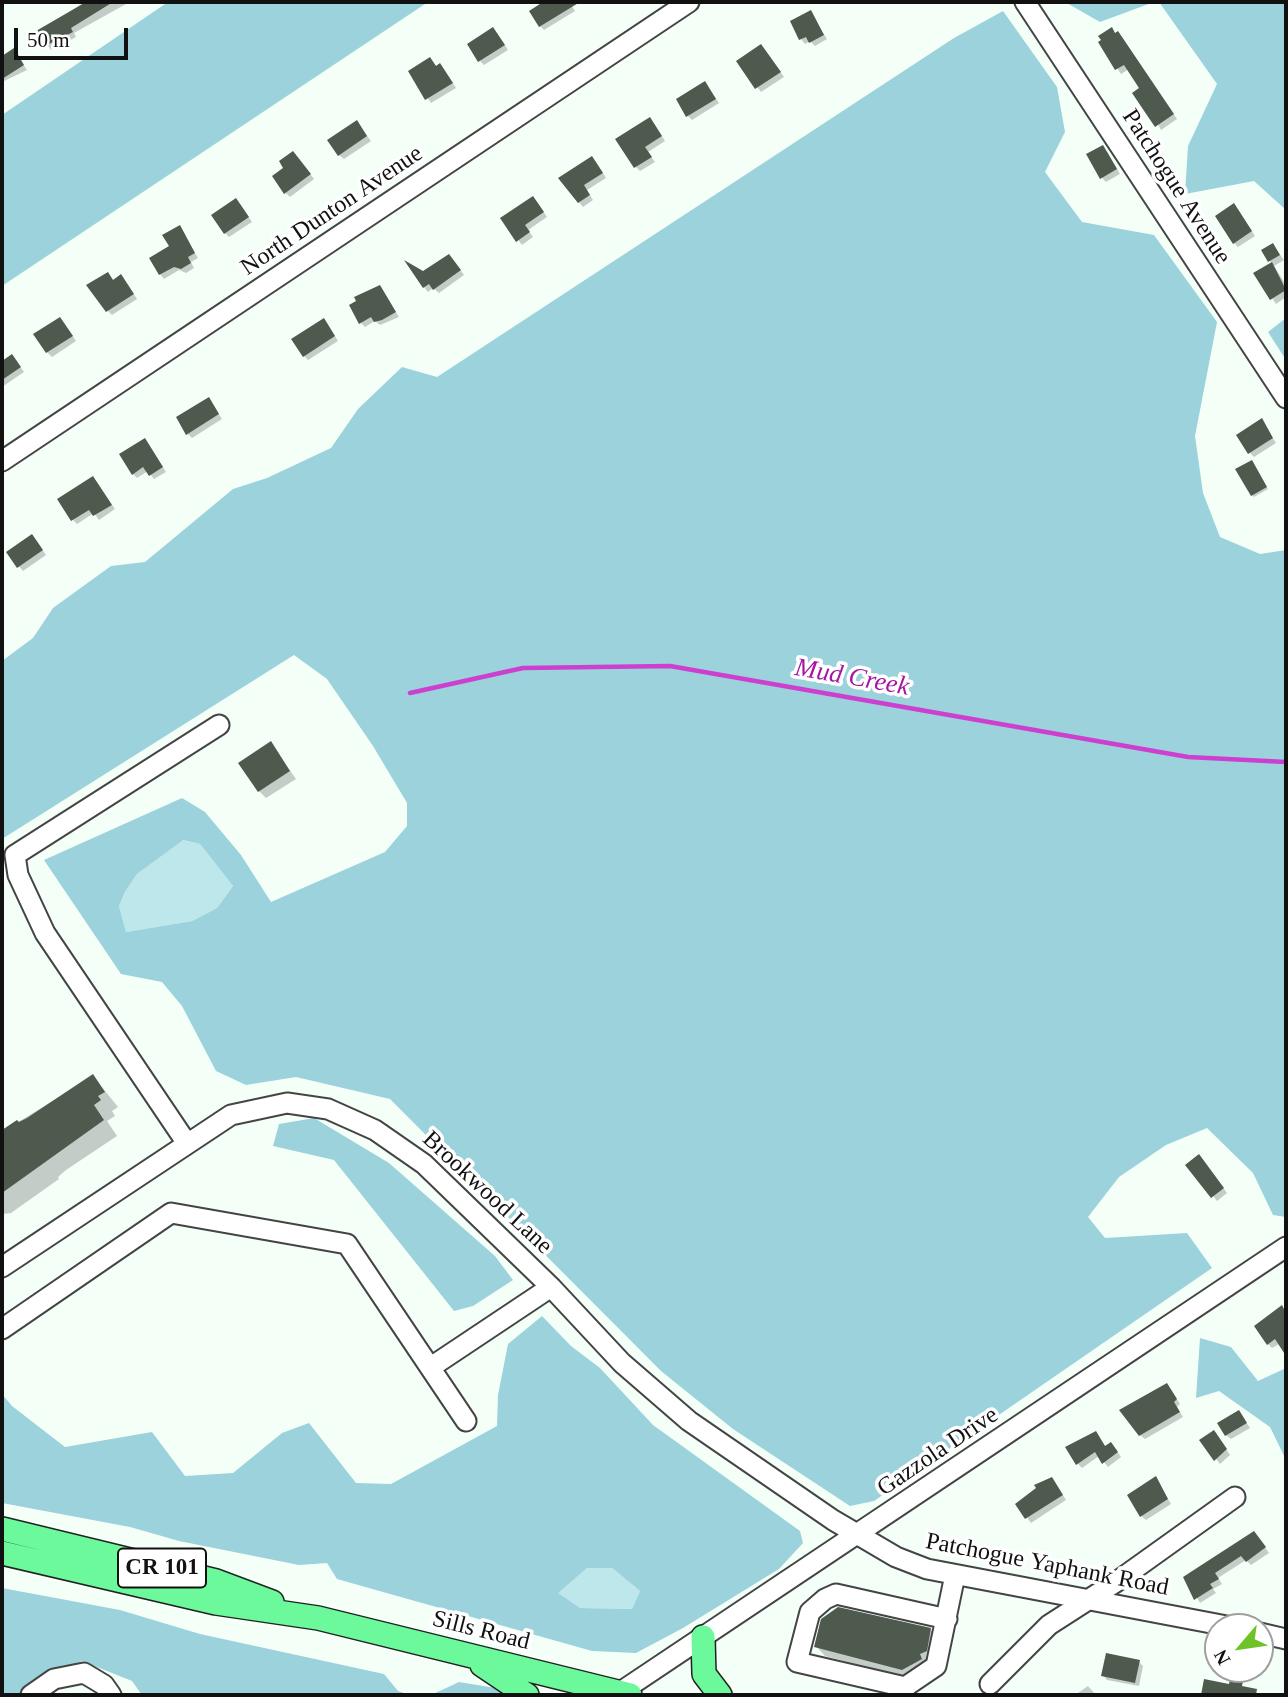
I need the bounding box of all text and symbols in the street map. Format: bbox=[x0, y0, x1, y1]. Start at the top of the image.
scale bar bbox=[18, 14, 131, 58]
text: 50 m bbox=[27, 28, 70, 52]
street label: Patchogue Avenue bbox=[1115, 104, 1237, 270]
street label: North Dunton Avenue bbox=[236, 140, 428, 282]
water label: Mud Creek bbox=[793, 653, 911, 703]
street label: Brookwood Lane bbox=[416, 1125, 558, 1261]
street label: Gazzola Drive bbox=[872, 1401, 1004, 1503]
street label: Patchogue Yaphank Road bbox=[923, 1527, 1171, 1603]
road number: CR 101 bbox=[118, 1548, 206, 1588]
street label: Sills Road bbox=[429, 1605, 533, 1657]
north arrow bbox=[1204, 1613, 1274, 1683]
text: N bbox=[1209, 1646, 1234, 1669]

